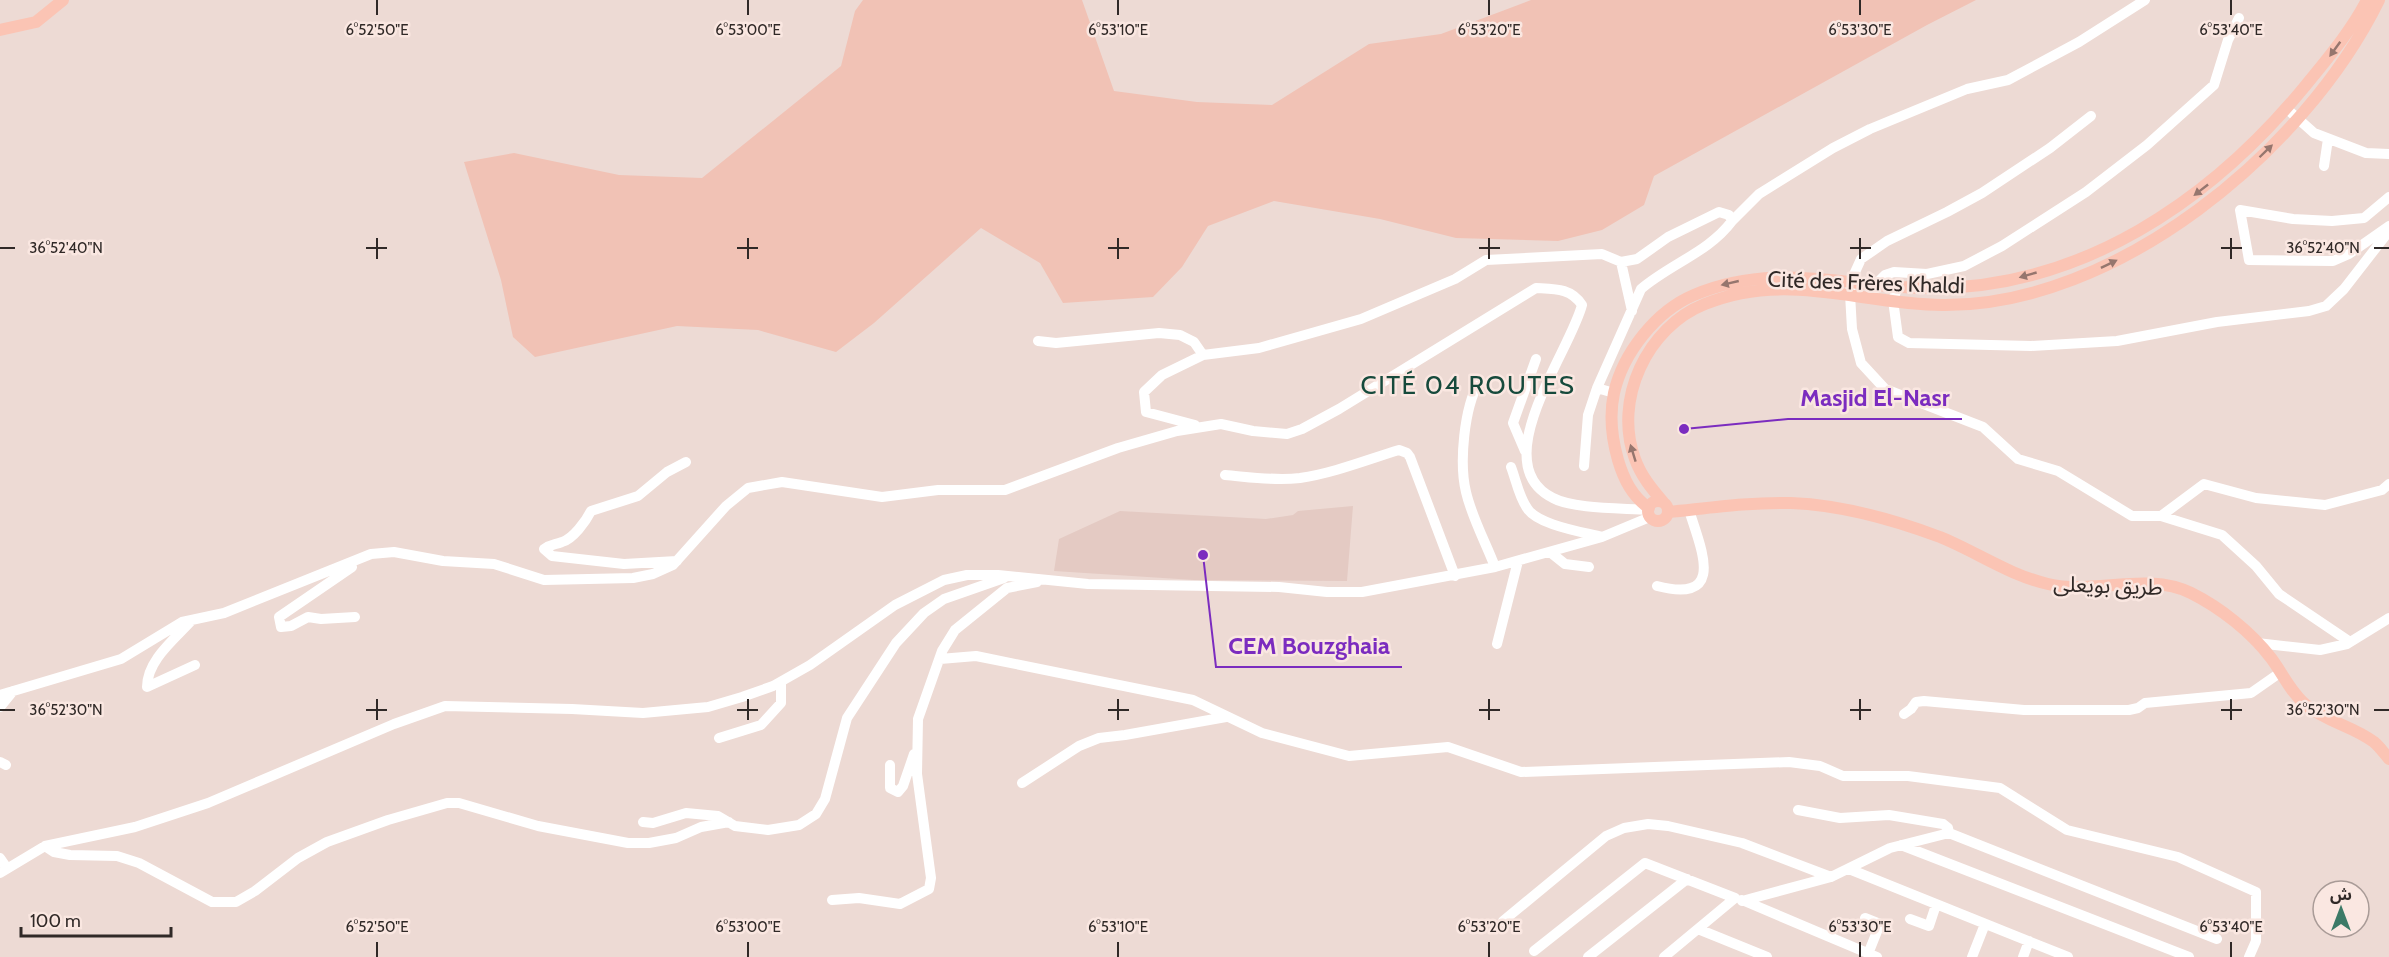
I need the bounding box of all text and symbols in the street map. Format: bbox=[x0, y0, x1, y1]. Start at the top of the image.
text: 6°52'50"E bbox=[346, 21, 409, 39]
text: 6°53'00"E bbox=[715, 21, 781, 39]
text: 6°53'10"E bbox=[1088, 21, 1148, 39]
text: 6°53'20"E bbox=[1458, 21, 1521, 39]
text: 6°53'30"E bbox=[1828, 21, 1892, 39]
text: 6°53'40"E bbox=[2199, 21, 2263, 39]
one-way arrow bbox=[2329, 40, 2341, 56]
one-way arrow bbox=[2259, 144, 2274, 158]
one-way arrow bbox=[2193, 183, 2209, 196]
text: 36°52'40"N bbox=[29, 239, 103, 257]
text: 36°52'40"N bbox=[2286, 239, 2360, 257]
one-way arrow bbox=[2100, 259, 2117, 268]
street label: Cité des Frères Khaldi bbox=[1767, 266, 1965, 299]
one-way arrow bbox=[2018, 271, 2036, 280]
one-way arrow bbox=[1720, 279, 1739, 288]
district label: CITÉ 04 ROUTES bbox=[1361, 369, 1575, 401]
callout: Masjid El-Nasr bbox=[1788, 377, 1962, 419]
text: Masjid El-Nasr bbox=[1800, 383, 1950, 412]
one-way arrow bbox=[1628, 444, 1637, 462]
street label: طريق بويعلى bbox=[2053, 570, 2163, 601]
callout: CEM Bouzghaia bbox=[1216, 625, 1402, 667]
text: CEM Bouzghaia bbox=[1228, 631, 1390, 660]
text: 36°52'30"N bbox=[29, 701, 103, 719]
text: 36°52'30"N bbox=[2286, 701, 2360, 719]
north arrow bbox=[2311, 879, 2371, 939]
text: ش bbox=[2330, 885, 2352, 904]
scale bar bbox=[21, 900, 171, 938]
text: 100 m bbox=[30, 910, 81, 932]
text: 6°52'50"E bbox=[346, 918, 409, 936]
text: 6°53'00"E bbox=[715, 918, 781, 936]
text: 6°53'10"E bbox=[1088, 918, 1148, 936]
text: 6°53'20"E bbox=[1458, 918, 1521, 936]
text: 6°53'30"E bbox=[1828, 918, 1892, 936]
text: 6°53'40"E bbox=[2199, 918, 2263, 936]

